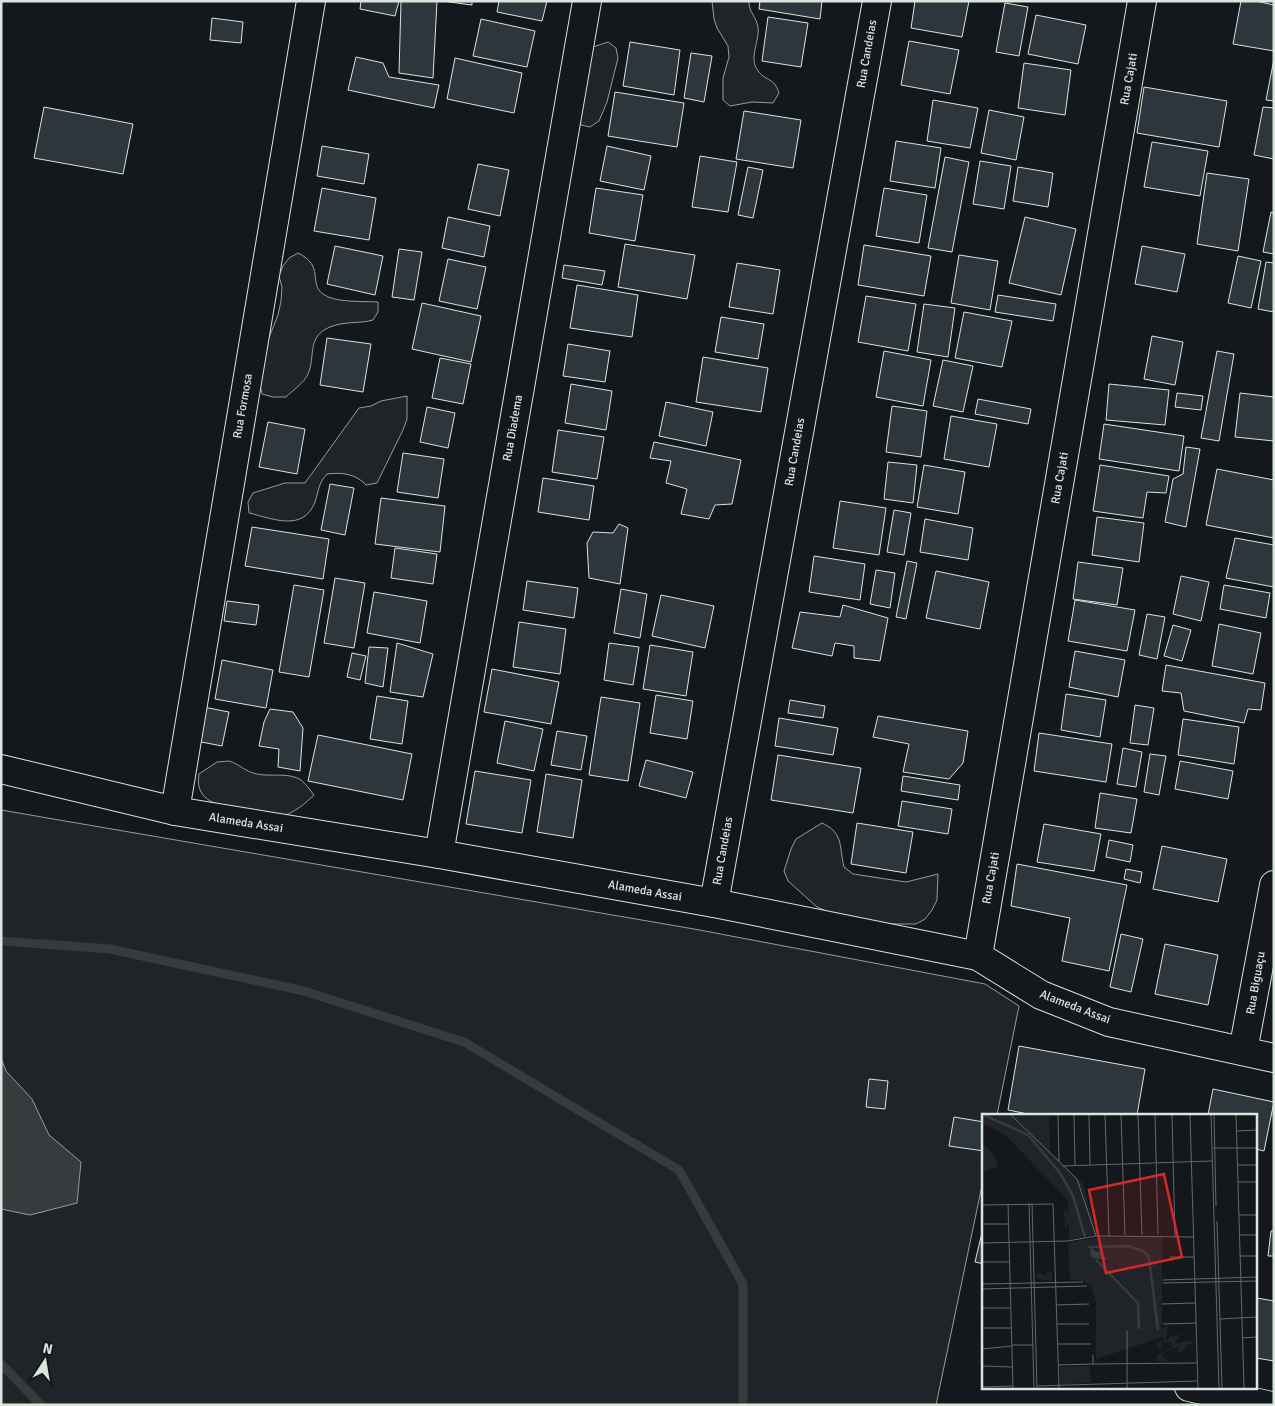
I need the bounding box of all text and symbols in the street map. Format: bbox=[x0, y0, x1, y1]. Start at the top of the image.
street label: Rua Candeias bbox=[854, 19, 880, 89]
street label: Rua Cajati bbox=[1117, 52, 1141, 106]
street label: Rua Formosa bbox=[230, 372, 256, 440]
street label: Rua Diadema bbox=[500, 394, 526, 462]
street label: Rua Candeias bbox=[782, 417, 808, 487]
street label: Rua Cajati bbox=[1048, 451, 1072, 505]
street label: Alameda Assai bbox=[208, 810, 284, 836]
street label: Rua Candeias bbox=[710, 816, 736, 886]
street label: Rua Cajati bbox=[979, 851, 1003, 905]
street label: Alameda Assai bbox=[607, 877, 683, 905]
street label: Rua Biguaçu bbox=[1243, 950, 1269, 1016]
street label: Alameda Assai bbox=[1037, 987, 1113, 1027]
inset map bbox=[982, 1114, 1258, 1388]
north arrow bbox=[20, 1336, 70, 1386]
text: N bbox=[41, 1339, 54, 1358]

